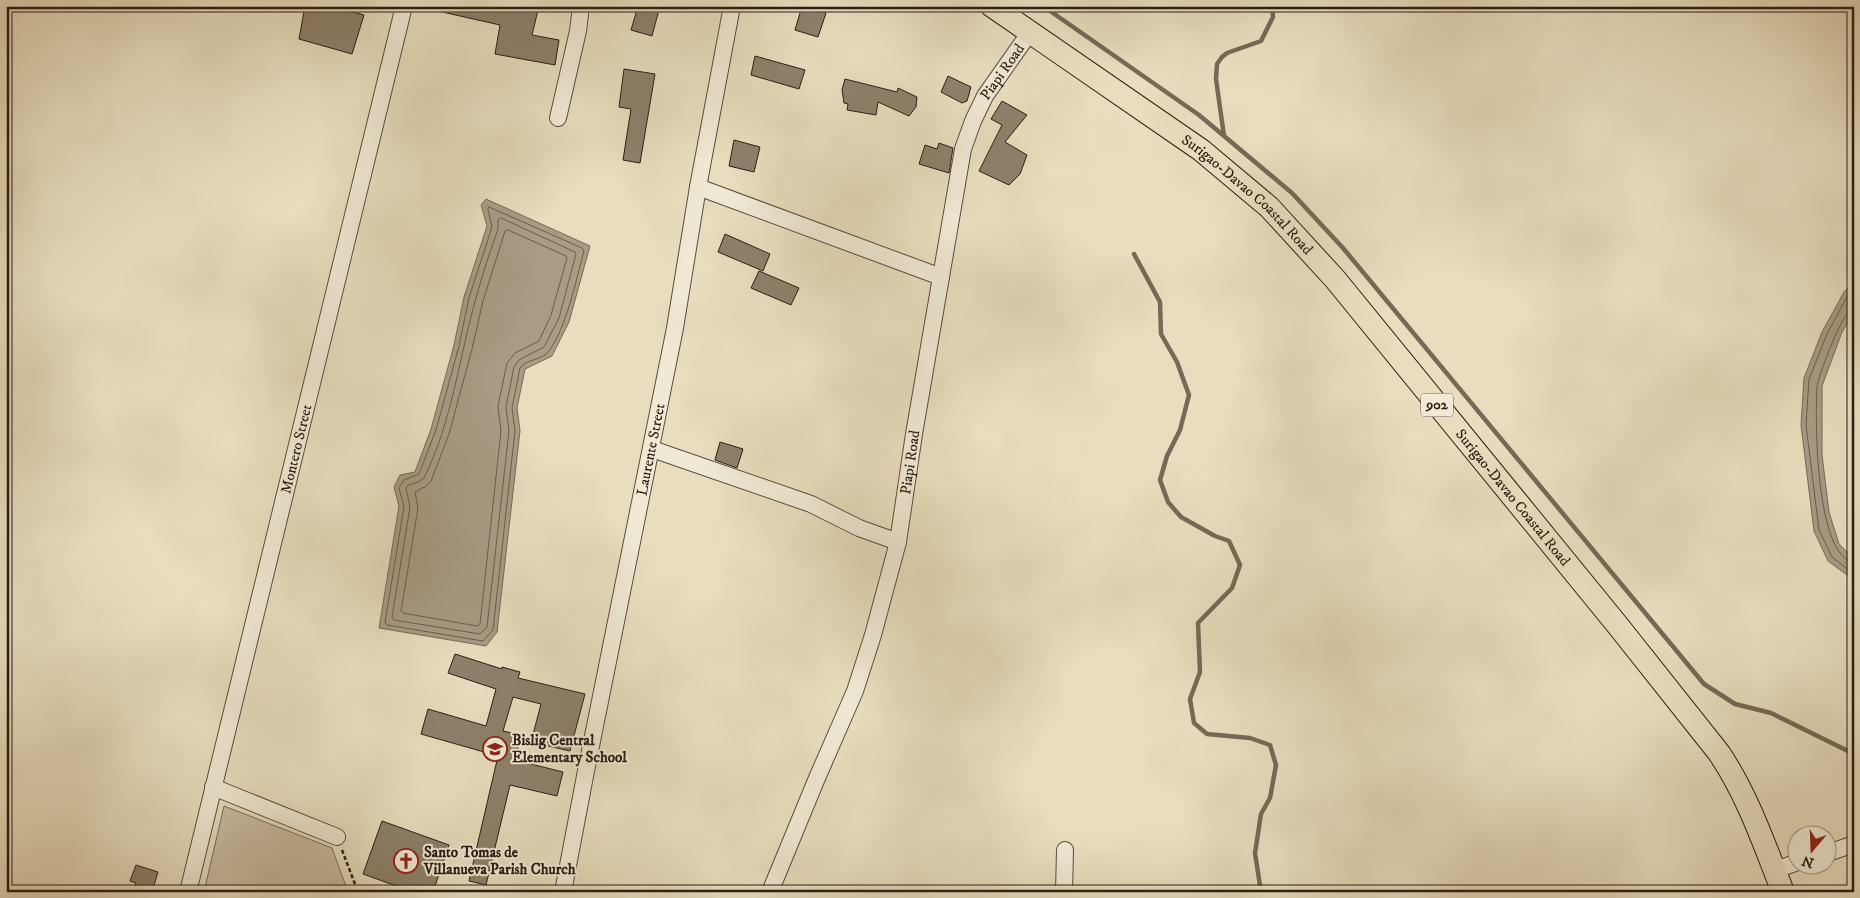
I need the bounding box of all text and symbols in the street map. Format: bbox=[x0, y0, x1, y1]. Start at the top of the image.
street label: Piapi Road bbox=[976, 39, 1029, 104]
street label: Surigao-Davao Coastal Road bbox=[1178, 130, 1318, 259]
road number: 902 bbox=[1421, 394, 1453, 416]
street label: Montero Street bbox=[276, 402, 316, 496]
street label: Laurente Street bbox=[632, 402, 669, 497]
street label: Surigao-Davao Coastal Road bbox=[1452, 425, 1575, 570]
street label: Piapi Road bbox=[896, 428, 924, 496]
place label: Bislig Central Elementary School bbox=[512, 731, 627, 767]
school or university icon: Bislig Central Elementary School bbox=[482, 736, 508, 762]
north arrow bbox=[1788, 826, 1838, 876]
place label: Santo Tomas de Villanueva Parish Church bbox=[423, 843, 576, 879]
church icon: Santo Tomas de Villanueva Parish Church bbox=[393, 848, 419, 874]
text: N bbox=[1799, 851, 1816, 872]

